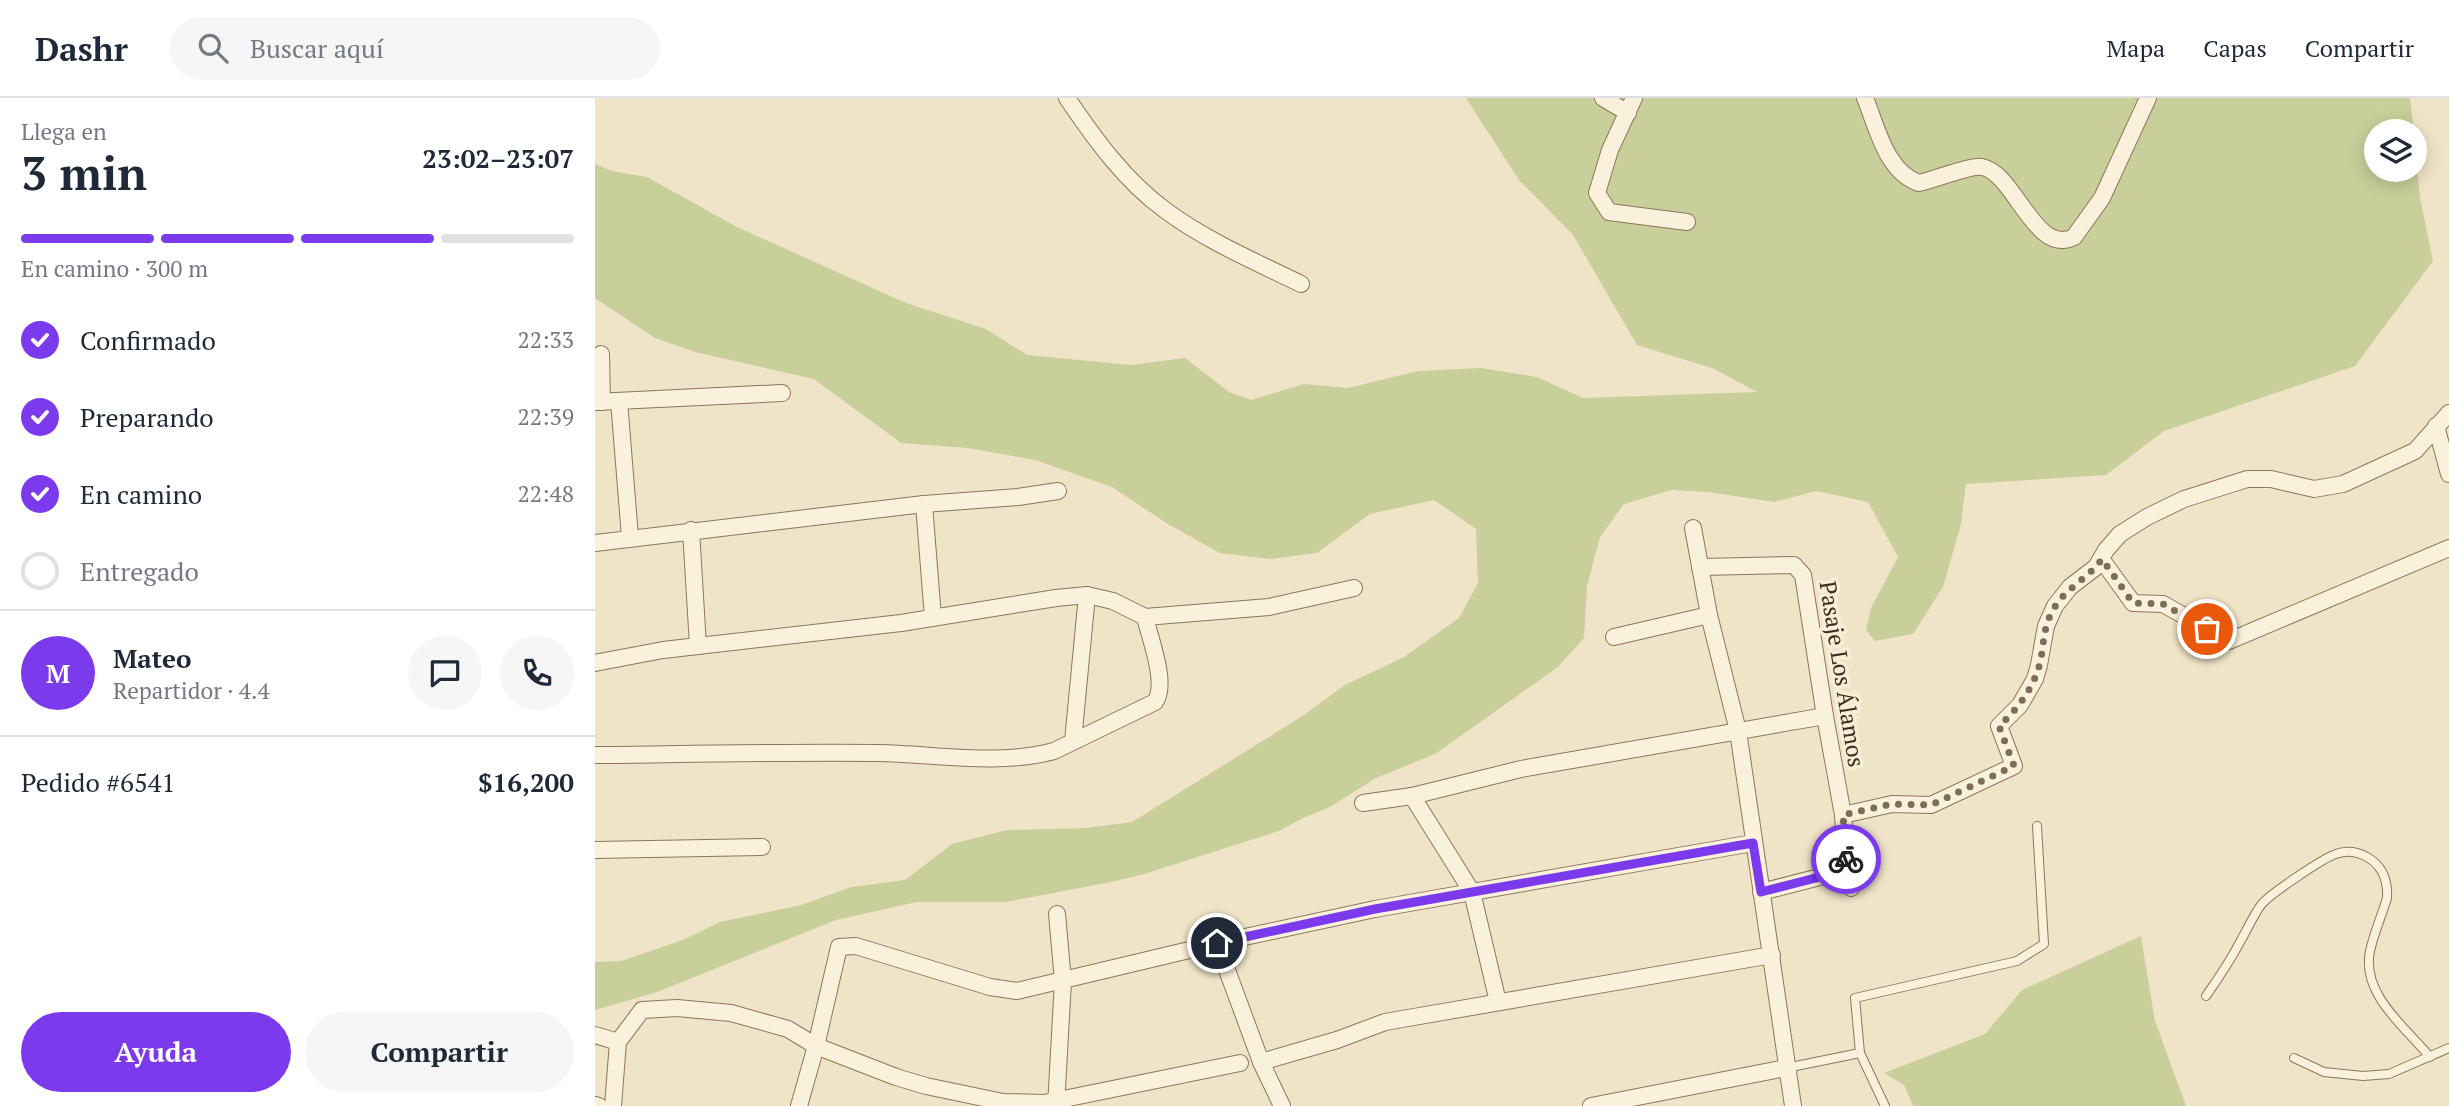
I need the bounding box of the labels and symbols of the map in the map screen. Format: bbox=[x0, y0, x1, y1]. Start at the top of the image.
street label: Pasaje Los Álamos bbox=[1812, 579, 1872, 769]
pin bbox=[2177, 599, 2237, 659]
courier bbox=[1811, 824, 1881, 894]
pin bbox=[1187, 913, 1247, 973]

